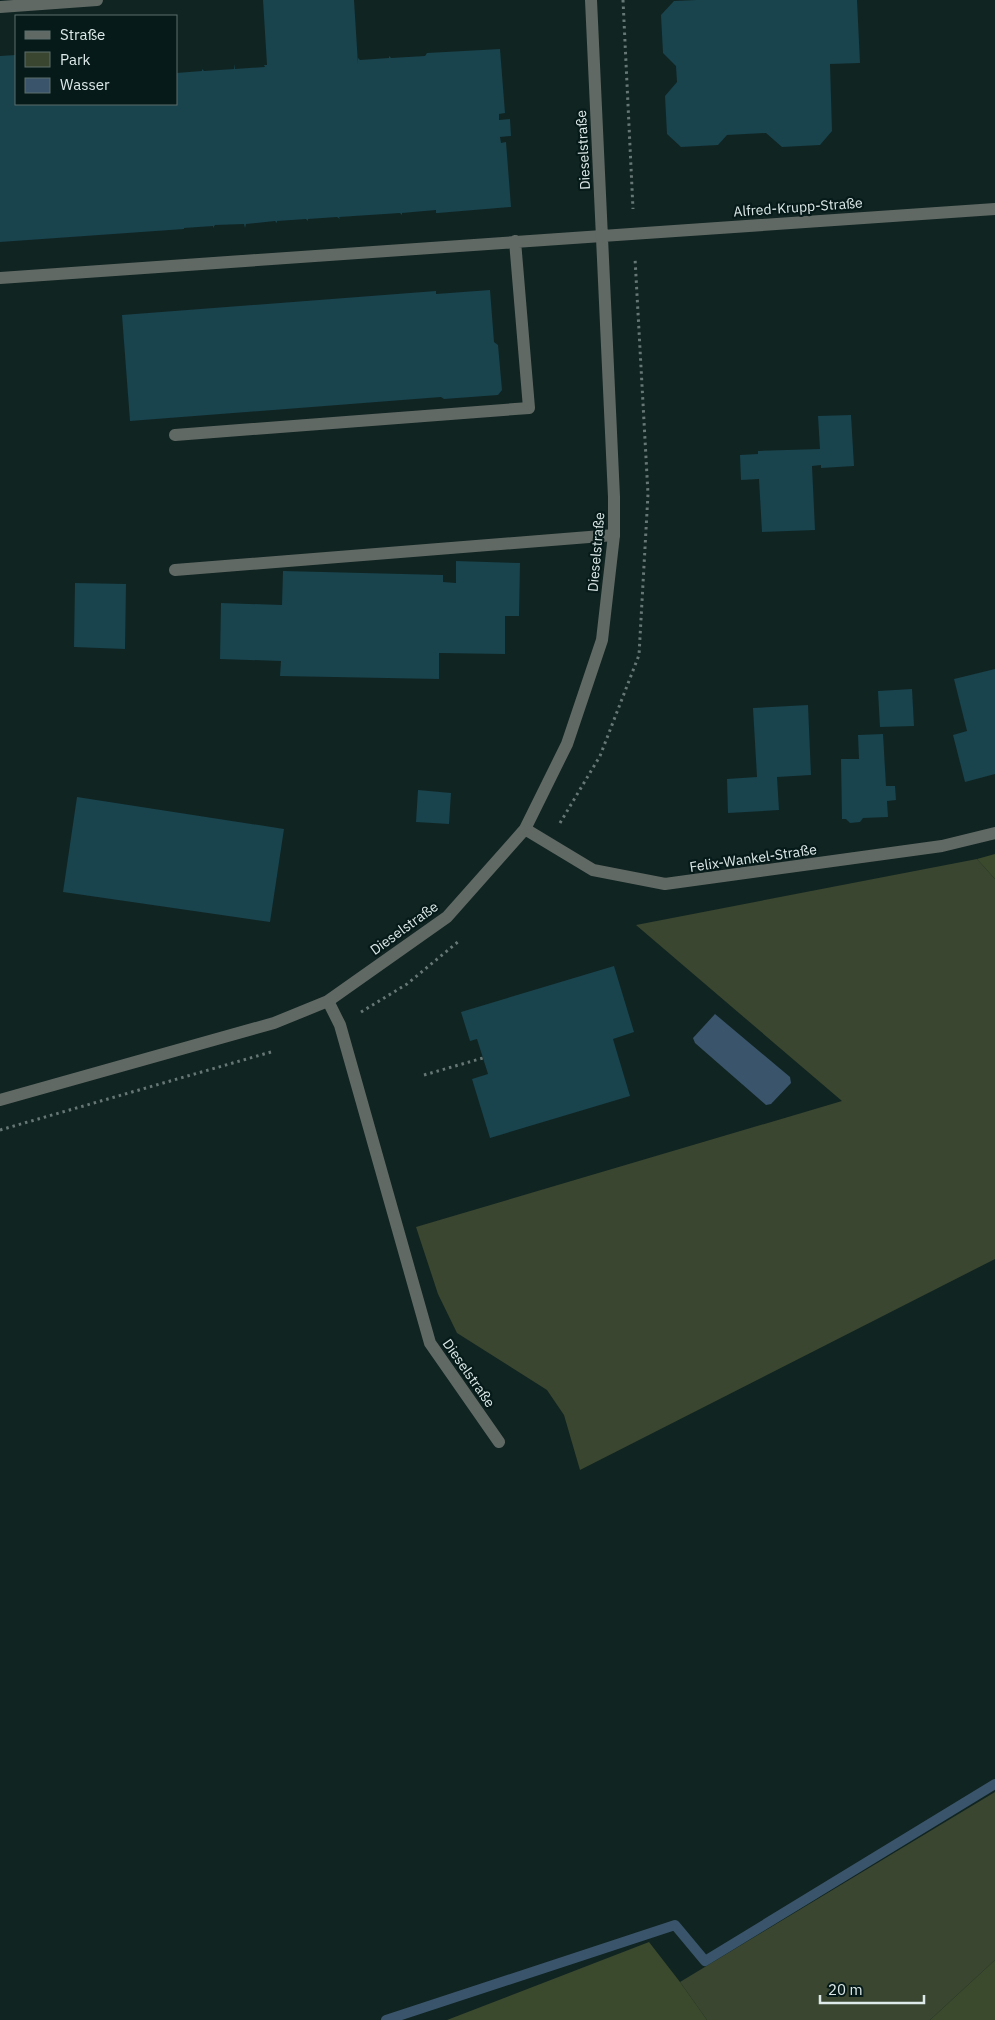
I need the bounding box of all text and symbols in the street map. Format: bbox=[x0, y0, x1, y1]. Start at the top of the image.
legend bbox=[15, 15, 178, 105]
text: Straße bbox=[60, 25, 105, 44]
text: Park bbox=[60, 50, 90, 69]
text: Wasser bbox=[60, 75, 110, 94]
street label: Dieselstraße bbox=[572, 109, 594, 190]
street label: Alfred-Krupp-Straße bbox=[733, 193, 864, 220]
street label: Dieselstraße bbox=[584, 511, 608, 592]
street label: Felix-Wankel-Straße bbox=[688, 840, 818, 876]
street label: Dieselstraße bbox=[366, 897, 442, 959]
street label: Dieselstraße bbox=[439, 1335, 499, 1411]
scale bar bbox=[820, 1972, 924, 2004]
text: 20 m bbox=[828, 1980, 863, 1999]

